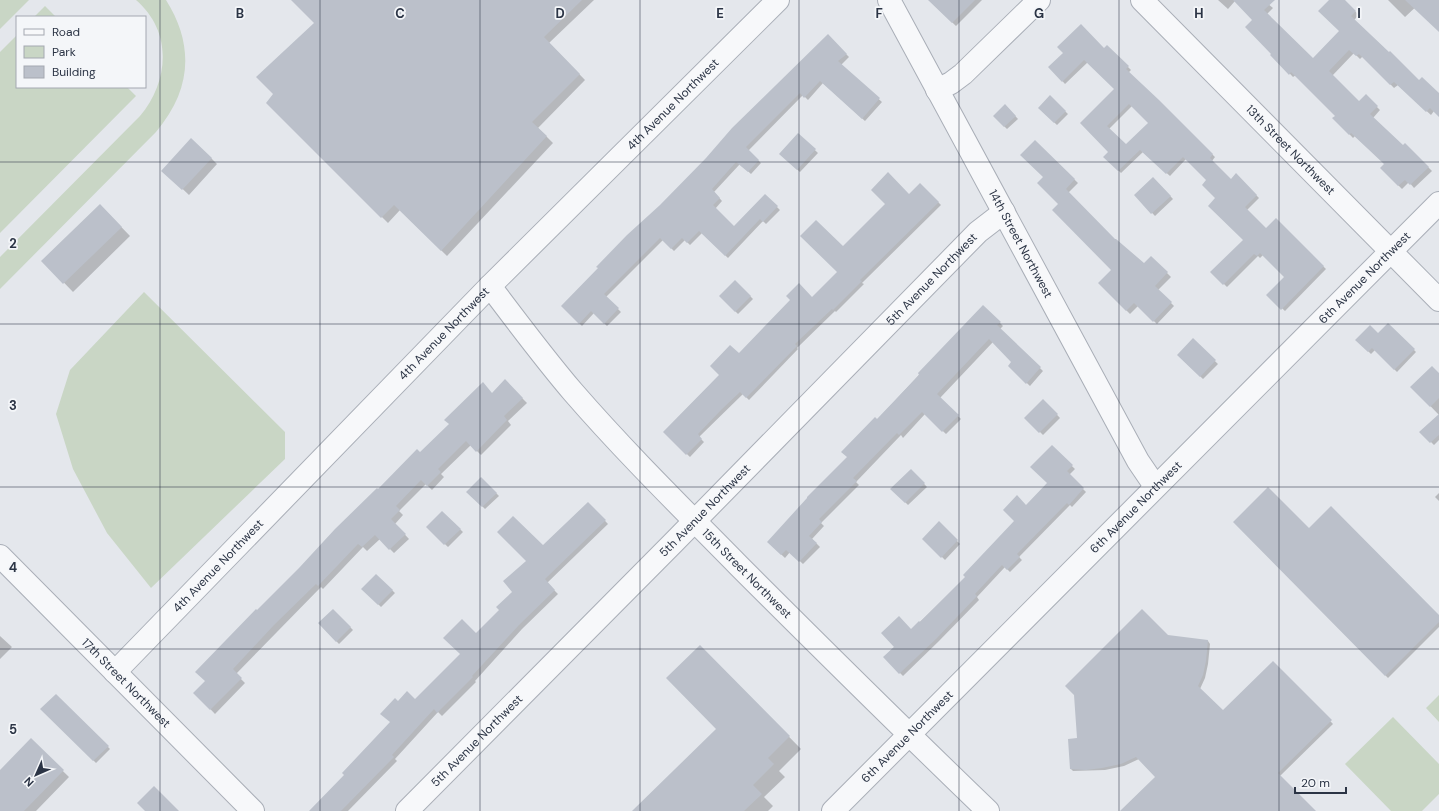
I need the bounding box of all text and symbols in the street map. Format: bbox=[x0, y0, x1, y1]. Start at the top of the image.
text: B bbox=[236, 5, 244, 22]
text: C bbox=[395, 5, 405, 22]
text: D bbox=[555, 5, 565, 22]
text: E bbox=[716, 5, 724, 22]
text: F bbox=[875, 5, 883, 22]
text: G bbox=[1034, 5, 1044, 22]
text: H bbox=[1194, 5, 1204, 22]
text: I bbox=[1357, 5, 1361, 22]
legend bbox=[16, 16, 146, 88]
text: Road bbox=[52, 24, 80, 40]
text: Park bbox=[52, 44, 76, 60]
street label: 4th Avenue Northwest bbox=[623, 55, 723, 154]
text: Building bbox=[52, 64, 96, 80]
street label: 13th Street Northwest bbox=[1242, 101, 1339, 199]
street label: 14th Street Northwest bbox=[985, 187, 1057, 301]
street label: 6th Avenue Northwest bbox=[1315, 228, 1414, 327]
street label: 5th Avenue Northwest bbox=[883, 229, 981, 329]
text: 2 bbox=[9, 235, 17, 252]
street label: 4th Avenue Northwest bbox=[395, 283, 493, 383]
text: 3 bbox=[9, 397, 17, 414]
street label: 6th Avenue Northwest bbox=[1086, 457, 1186, 557]
street label: 5th Avenue Northwest bbox=[656, 461, 754, 560]
street label: 4th Avenue Northwest bbox=[169, 516, 267, 616]
street label: 15th Street Northwest bbox=[699, 525, 795, 622]
text: 4 bbox=[9, 559, 17, 576]
street label: 17th Street Northwest bbox=[78, 635, 174, 732]
street label: 6th Avenue Northwest bbox=[858, 687, 957, 786]
street label: 5th Avenue Northwest bbox=[427, 691, 526, 790]
text: 5 bbox=[9, 721, 17, 738]
north arrow bbox=[16, 755, 56, 795]
scale bar bbox=[1295, 769, 1346, 795]
text: N bbox=[21, 774, 37, 790]
text: 20 m bbox=[1301, 775, 1330, 791]

